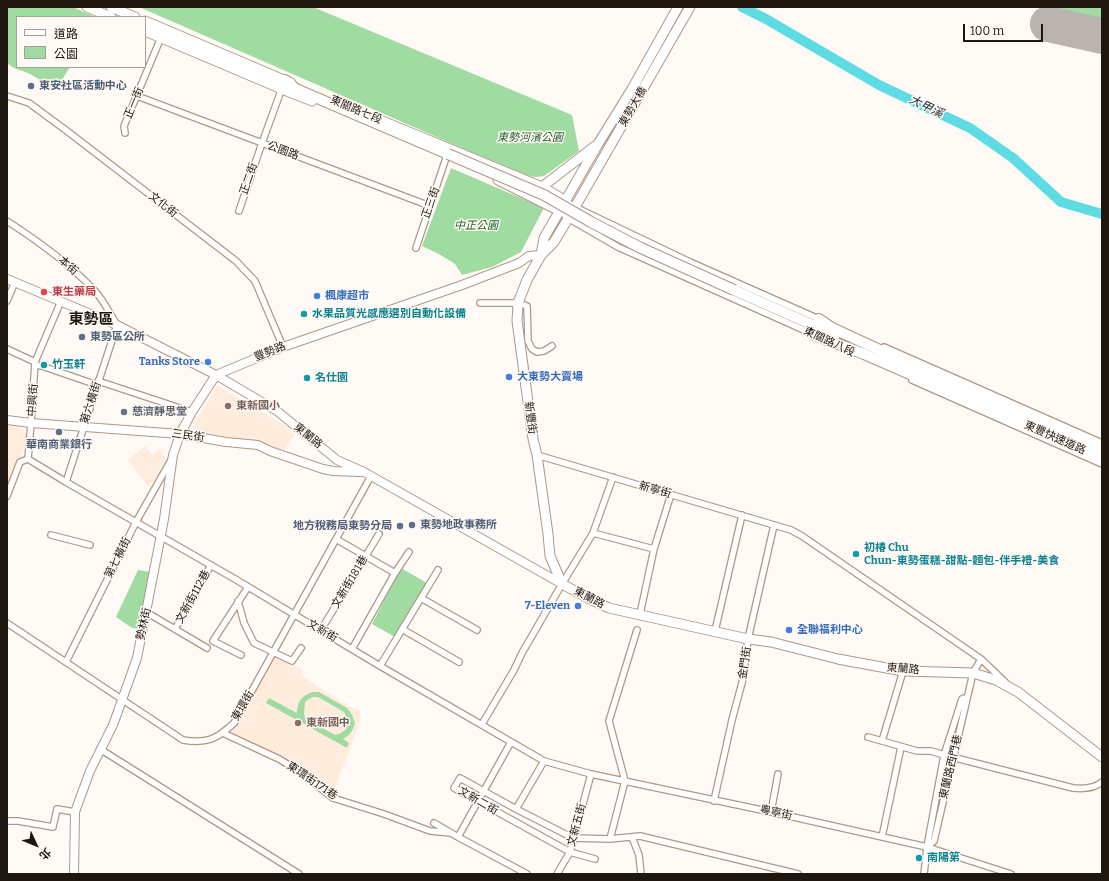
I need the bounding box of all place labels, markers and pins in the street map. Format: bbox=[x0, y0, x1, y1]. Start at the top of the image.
place label: 東安社區活動中心 bbox=[39, 79, 127, 93]
marker: 東安社區活動中心 bbox=[26, 81, 36, 91]
place label: 東生藥局 bbox=[52, 285, 96, 299]
marker: 東生藥局 bbox=[39, 287, 49, 297]
place label: 楓康超市 bbox=[325, 289, 369, 303]
marker: 楓康超市 bbox=[312, 291, 322, 301]
place label: 水果品質光感應選別自動化設備 bbox=[312, 307, 466, 321]
marker: 水果品質光感應選別自動化設備 bbox=[299, 309, 309, 319]
place label: 東勢區公所 bbox=[90, 330, 145, 344]
marker: 東勢區公所 bbox=[77, 332, 87, 342]
place label: Tanks Store bbox=[139, 355, 200, 369]
marker: Tanks Store bbox=[203, 357, 213, 367]
place label: 竹玉軒 bbox=[52, 358, 85, 372]
marker: 竹玉軒 bbox=[39, 360, 49, 370]
place label: 大東勢大賣場 bbox=[517, 370, 583, 384]
place label: 名仕園 bbox=[315, 371, 348, 385]
marker: 大東勢大賣場 bbox=[504, 372, 514, 382]
marker: 名仕園 bbox=[302, 373, 312, 383]
place label: 東新國小 bbox=[236, 399, 280, 413]
marker: 東新國小 bbox=[223, 401, 233, 411]
place label: 慈濟靜思堂 bbox=[132, 405, 187, 419]
marker: 慈濟靜思堂 bbox=[119, 407, 129, 417]
marker: 華南商業銀行 bbox=[54, 427, 64, 437]
place label: 華南商業銀行 bbox=[26, 438, 92, 452]
place label: 東勢地政事務所 bbox=[420, 518, 497, 532]
place label: 地方稅務局東勢分局 bbox=[293, 519, 392, 533]
marker: 東勢地政事務所 bbox=[407, 520, 417, 530]
marker: 地方稅務局東勢分局 bbox=[395, 521, 405, 531]
place label: 初椿 Chu Chun-東勢蛋糕-甜點-麵包-伴手禮-美食 bbox=[864, 541, 1059, 567]
marker: 初椿 Chu Chun-東勢蛋糕-甜點-麵包-伴手禮-美食 bbox=[851, 549, 861, 559]
place label: 7-Eleven bbox=[525, 599, 570, 613]
marker: 7-Eleven bbox=[573, 601, 583, 611]
place label: 全聯福利中心 bbox=[797, 623, 863, 637]
marker: 全聯福利中心 bbox=[784, 625, 794, 635]
place label: 東新國中 bbox=[306, 716, 350, 730]
marker: 東新國中 bbox=[293, 718, 303, 728]
place label: 南陽第 bbox=[927, 851, 960, 865]
marker: 南陽第 bbox=[914, 853, 924, 863]

